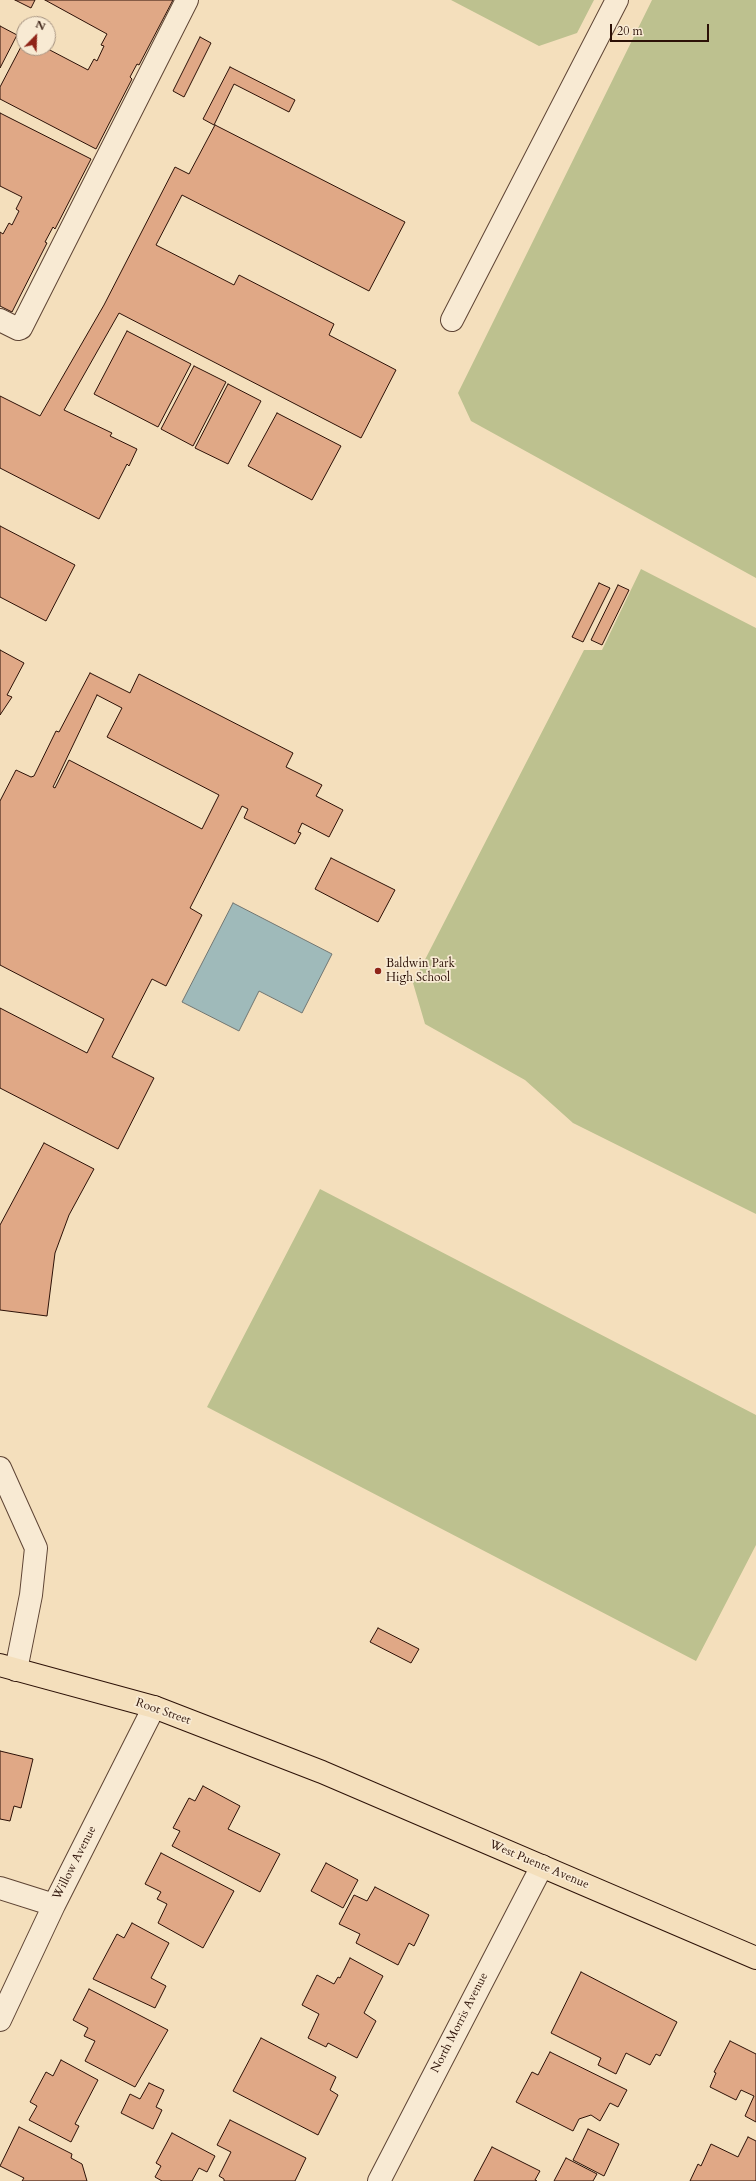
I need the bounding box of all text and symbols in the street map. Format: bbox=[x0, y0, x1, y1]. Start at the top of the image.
north arrow bbox=[16, 16, 56, 56]
scale bar bbox=[612, 16, 711, 42]
text: N bbox=[33, 17, 48, 34]
text: 20 m bbox=[617, 23, 643, 39]
place label: Baldwin Park High School bbox=[386, 957, 455, 985]
marker: Baldwin Park High School bbox=[373, 966, 383, 976]
street label: Root Street bbox=[134, 1696, 192, 1728]
street label: Willow Avenue bbox=[50, 1824, 100, 1902]
street label: West Puente Avenue bbox=[487, 1837, 591, 1893]
street label: North Morris Avenue bbox=[428, 1970, 492, 2076]

